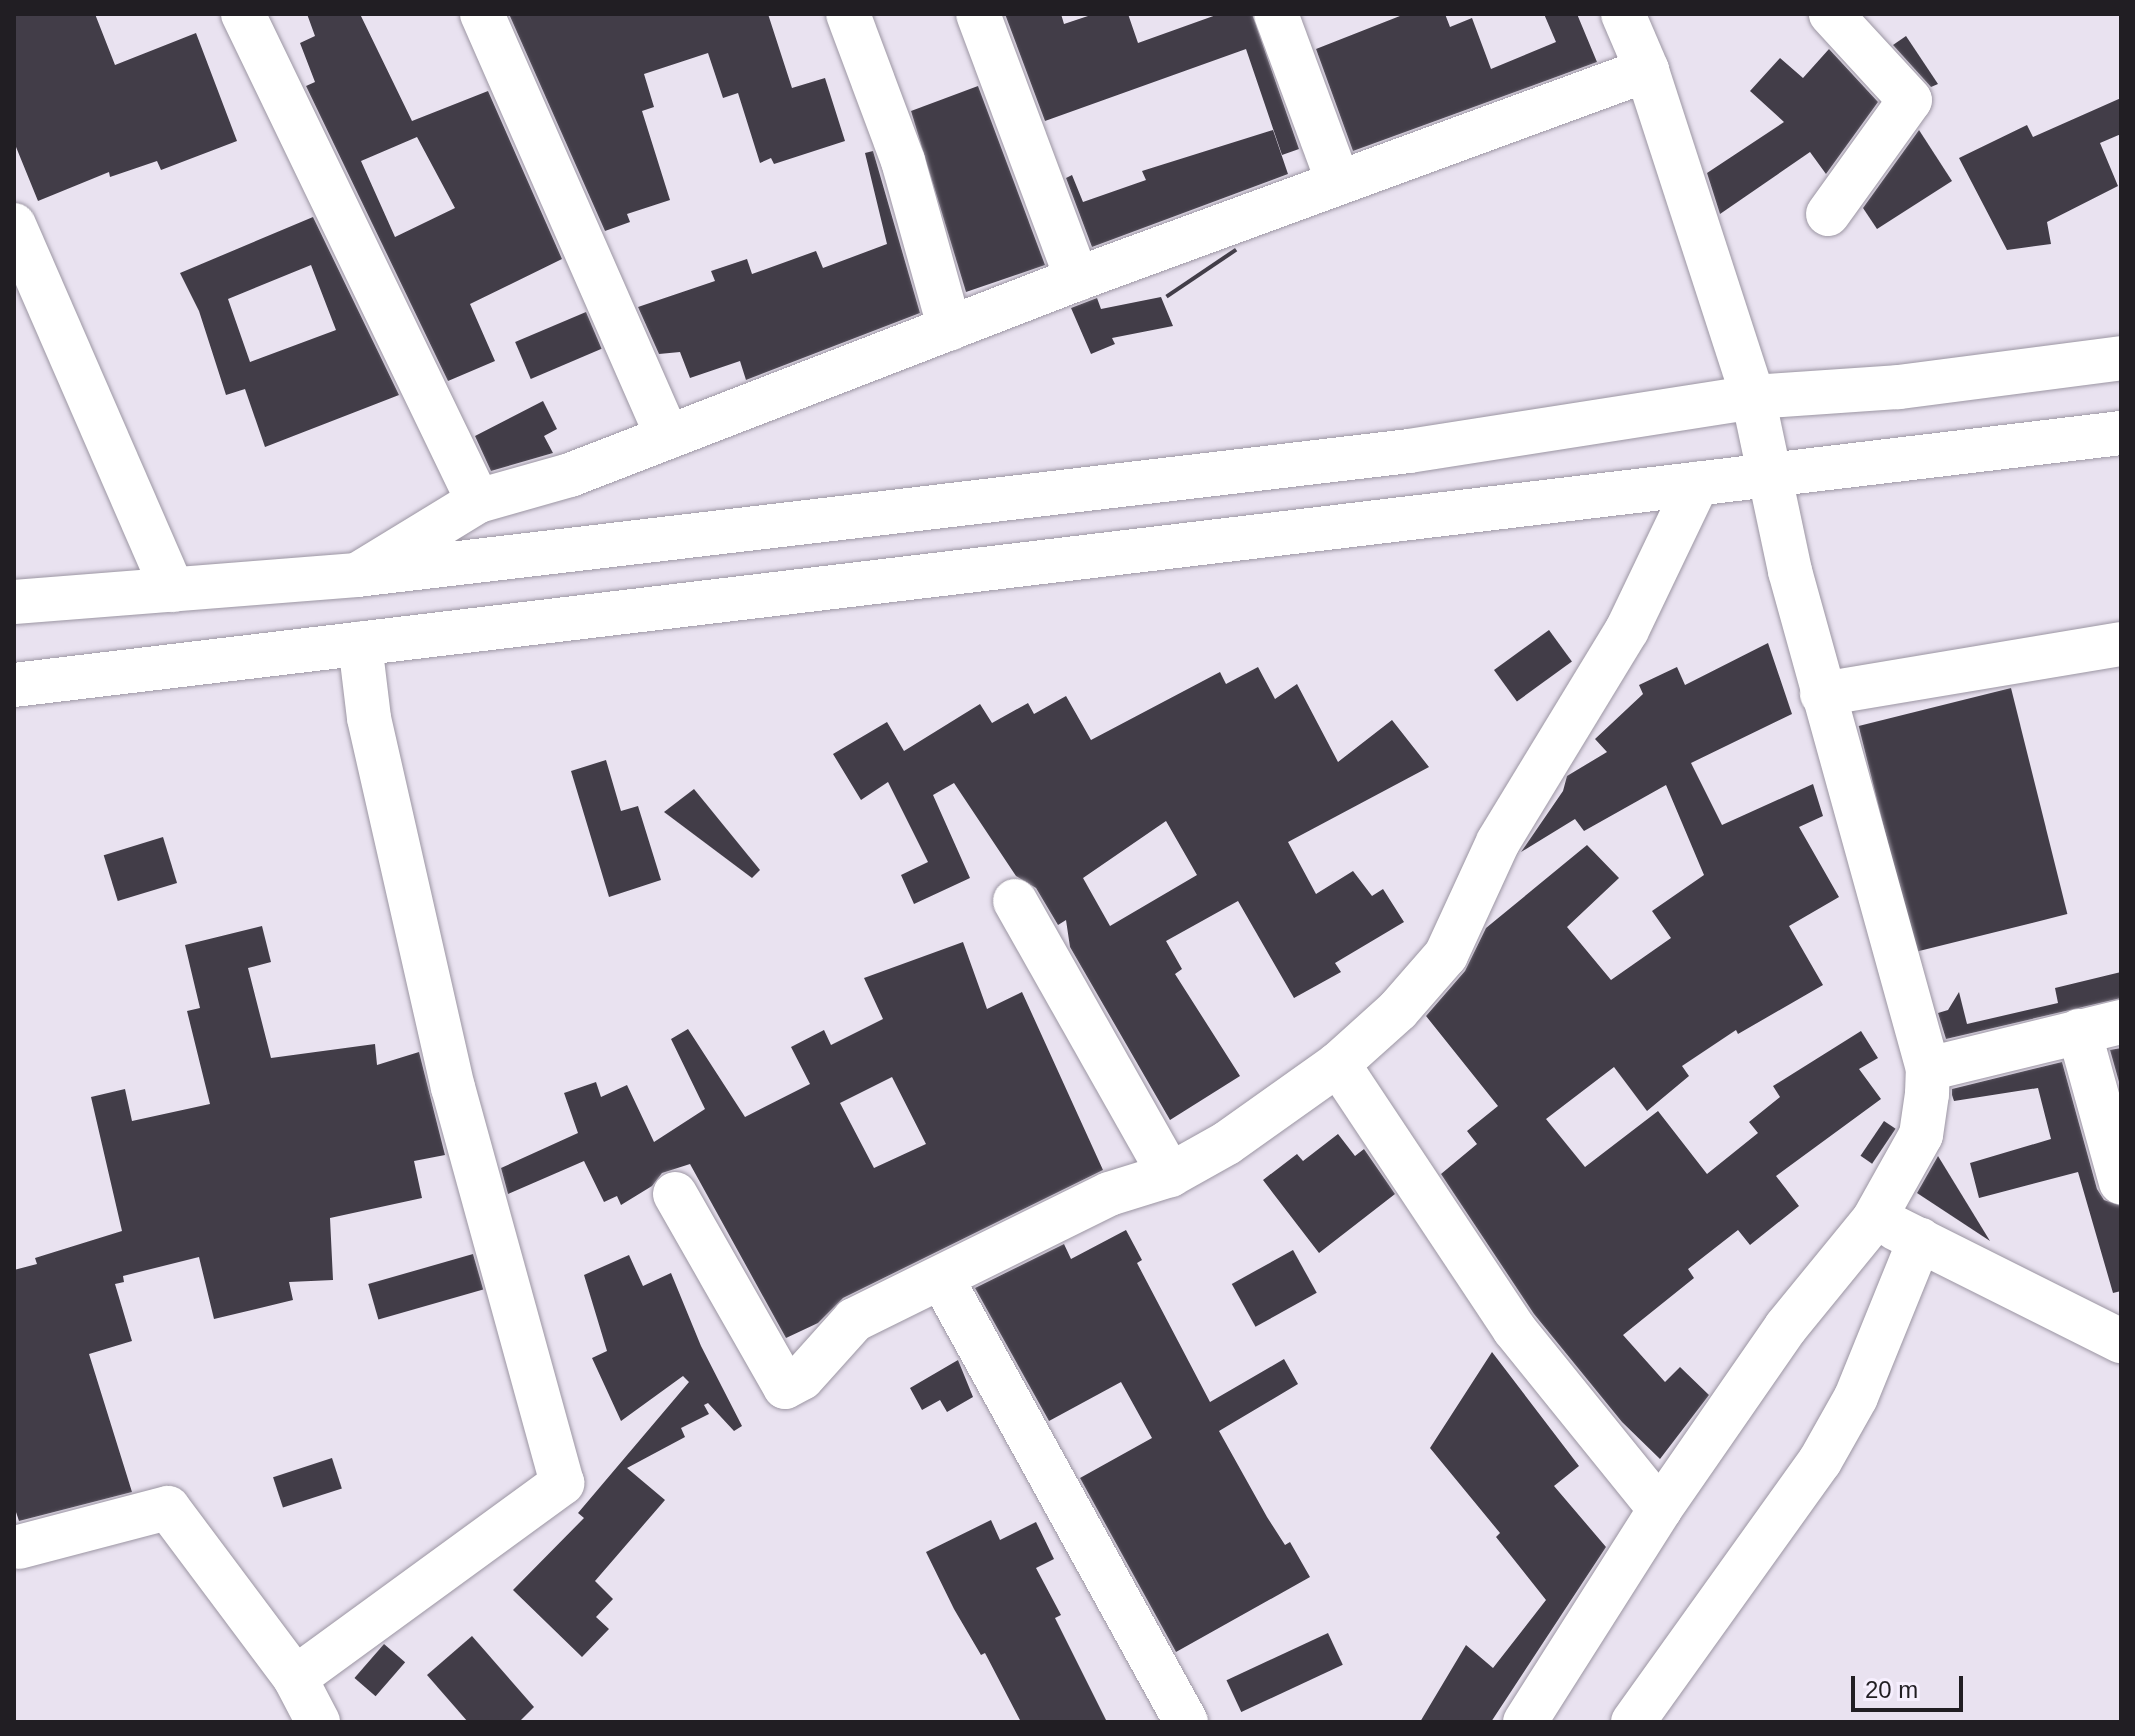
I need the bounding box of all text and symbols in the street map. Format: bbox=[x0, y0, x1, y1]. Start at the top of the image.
scale bar bbox=[1855, 1660, 1967, 1710]
text: 20 m bbox=[1865, 1676, 1918, 1703]

